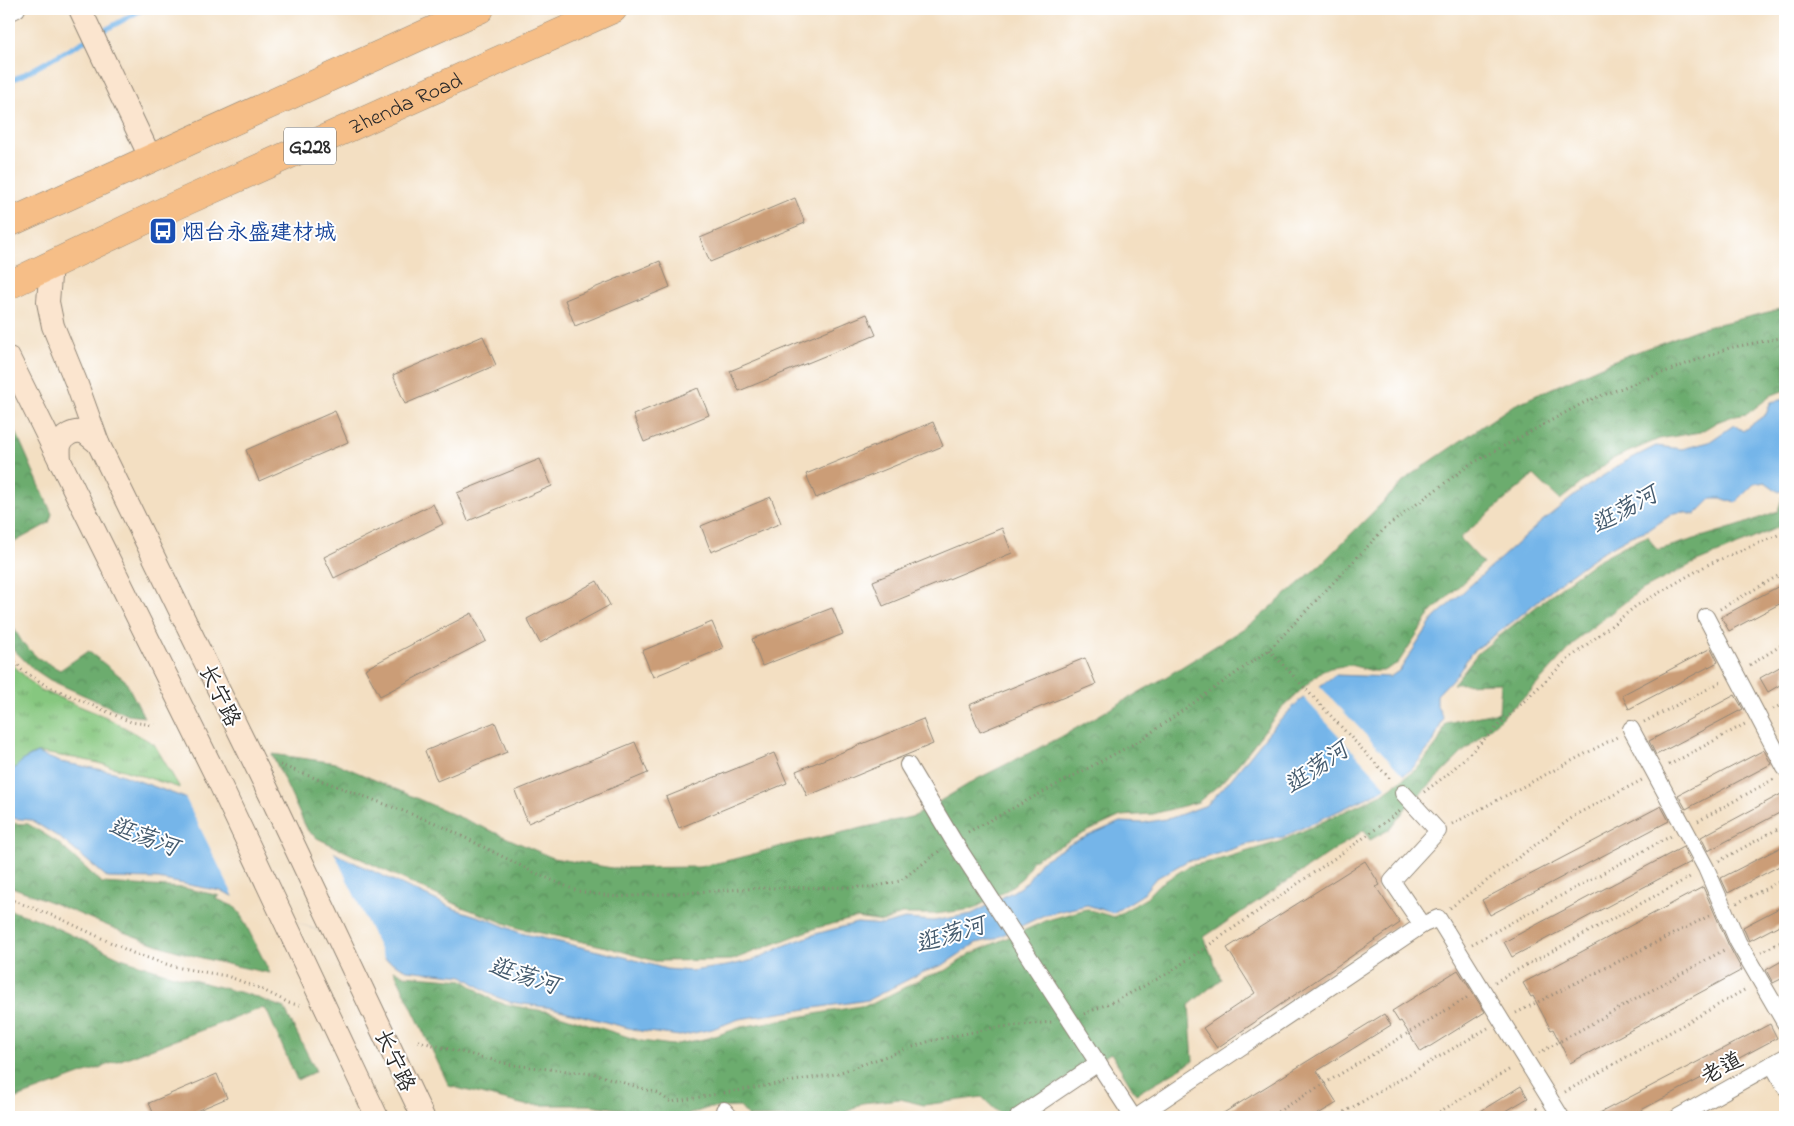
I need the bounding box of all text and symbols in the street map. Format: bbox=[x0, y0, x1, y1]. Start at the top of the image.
street label: Zhenda Road bbox=[344, 66, 468, 145]
road number: G228 bbox=[284, 128, 336, 164]
bus stop icon: 烟台永盛建材城 bbox=[148, 216, 178, 246]
place label: 烟台永盛建材城 bbox=[182, 218, 336, 250]
water label: 逛荡河 bbox=[1585, 476, 1669, 544]
street label: 长宁路 bbox=[189, 660, 247, 733]
water label: 逛荡河 bbox=[1278, 732, 1360, 804]
water label: 逛荡河 bbox=[103, 810, 187, 868]
water label: 逛荡河 bbox=[911, 908, 994, 964]
water label: 逛荡河 bbox=[484, 950, 567, 1006]
street label: 长宁路 bbox=[365, 1025, 422, 1098]
street label: 老道 bbox=[1695, 1045, 1749, 1094]

